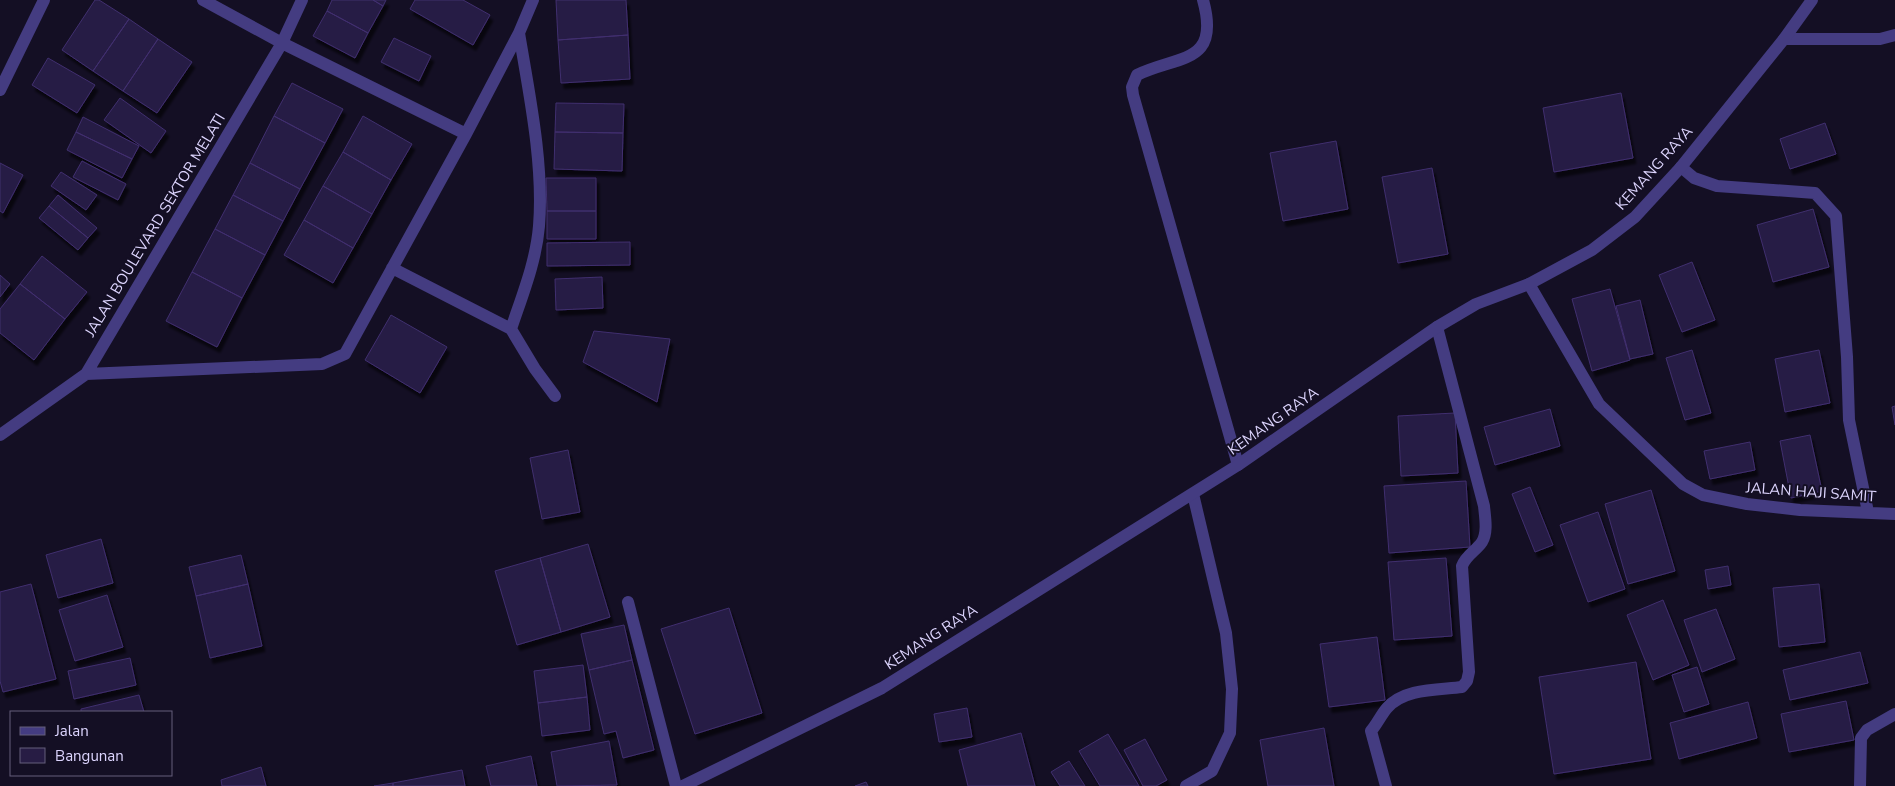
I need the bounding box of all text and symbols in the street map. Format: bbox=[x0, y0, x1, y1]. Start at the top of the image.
street label: JALAN BOULEVARD SEKTOR MELATI bbox=[80, 110, 230, 341]
street label: KEMANG RAYA bbox=[1611, 122, 1697, 214]
street label: KEMANG RAYA bbox=[1224, 382, 1322, 460]
street label: JALAN HAJI SAMIT bbox=[1744, 477, 1877, 507]
street label: KEMANG RAYA bbox=[881, 600, 981, 674]
legend bbox=[10, 711, 172, 776]
text: Jalan bbox=[54, 721, 89, 741]
text: Bangunan bbox=[55, 746, 124, 766]

